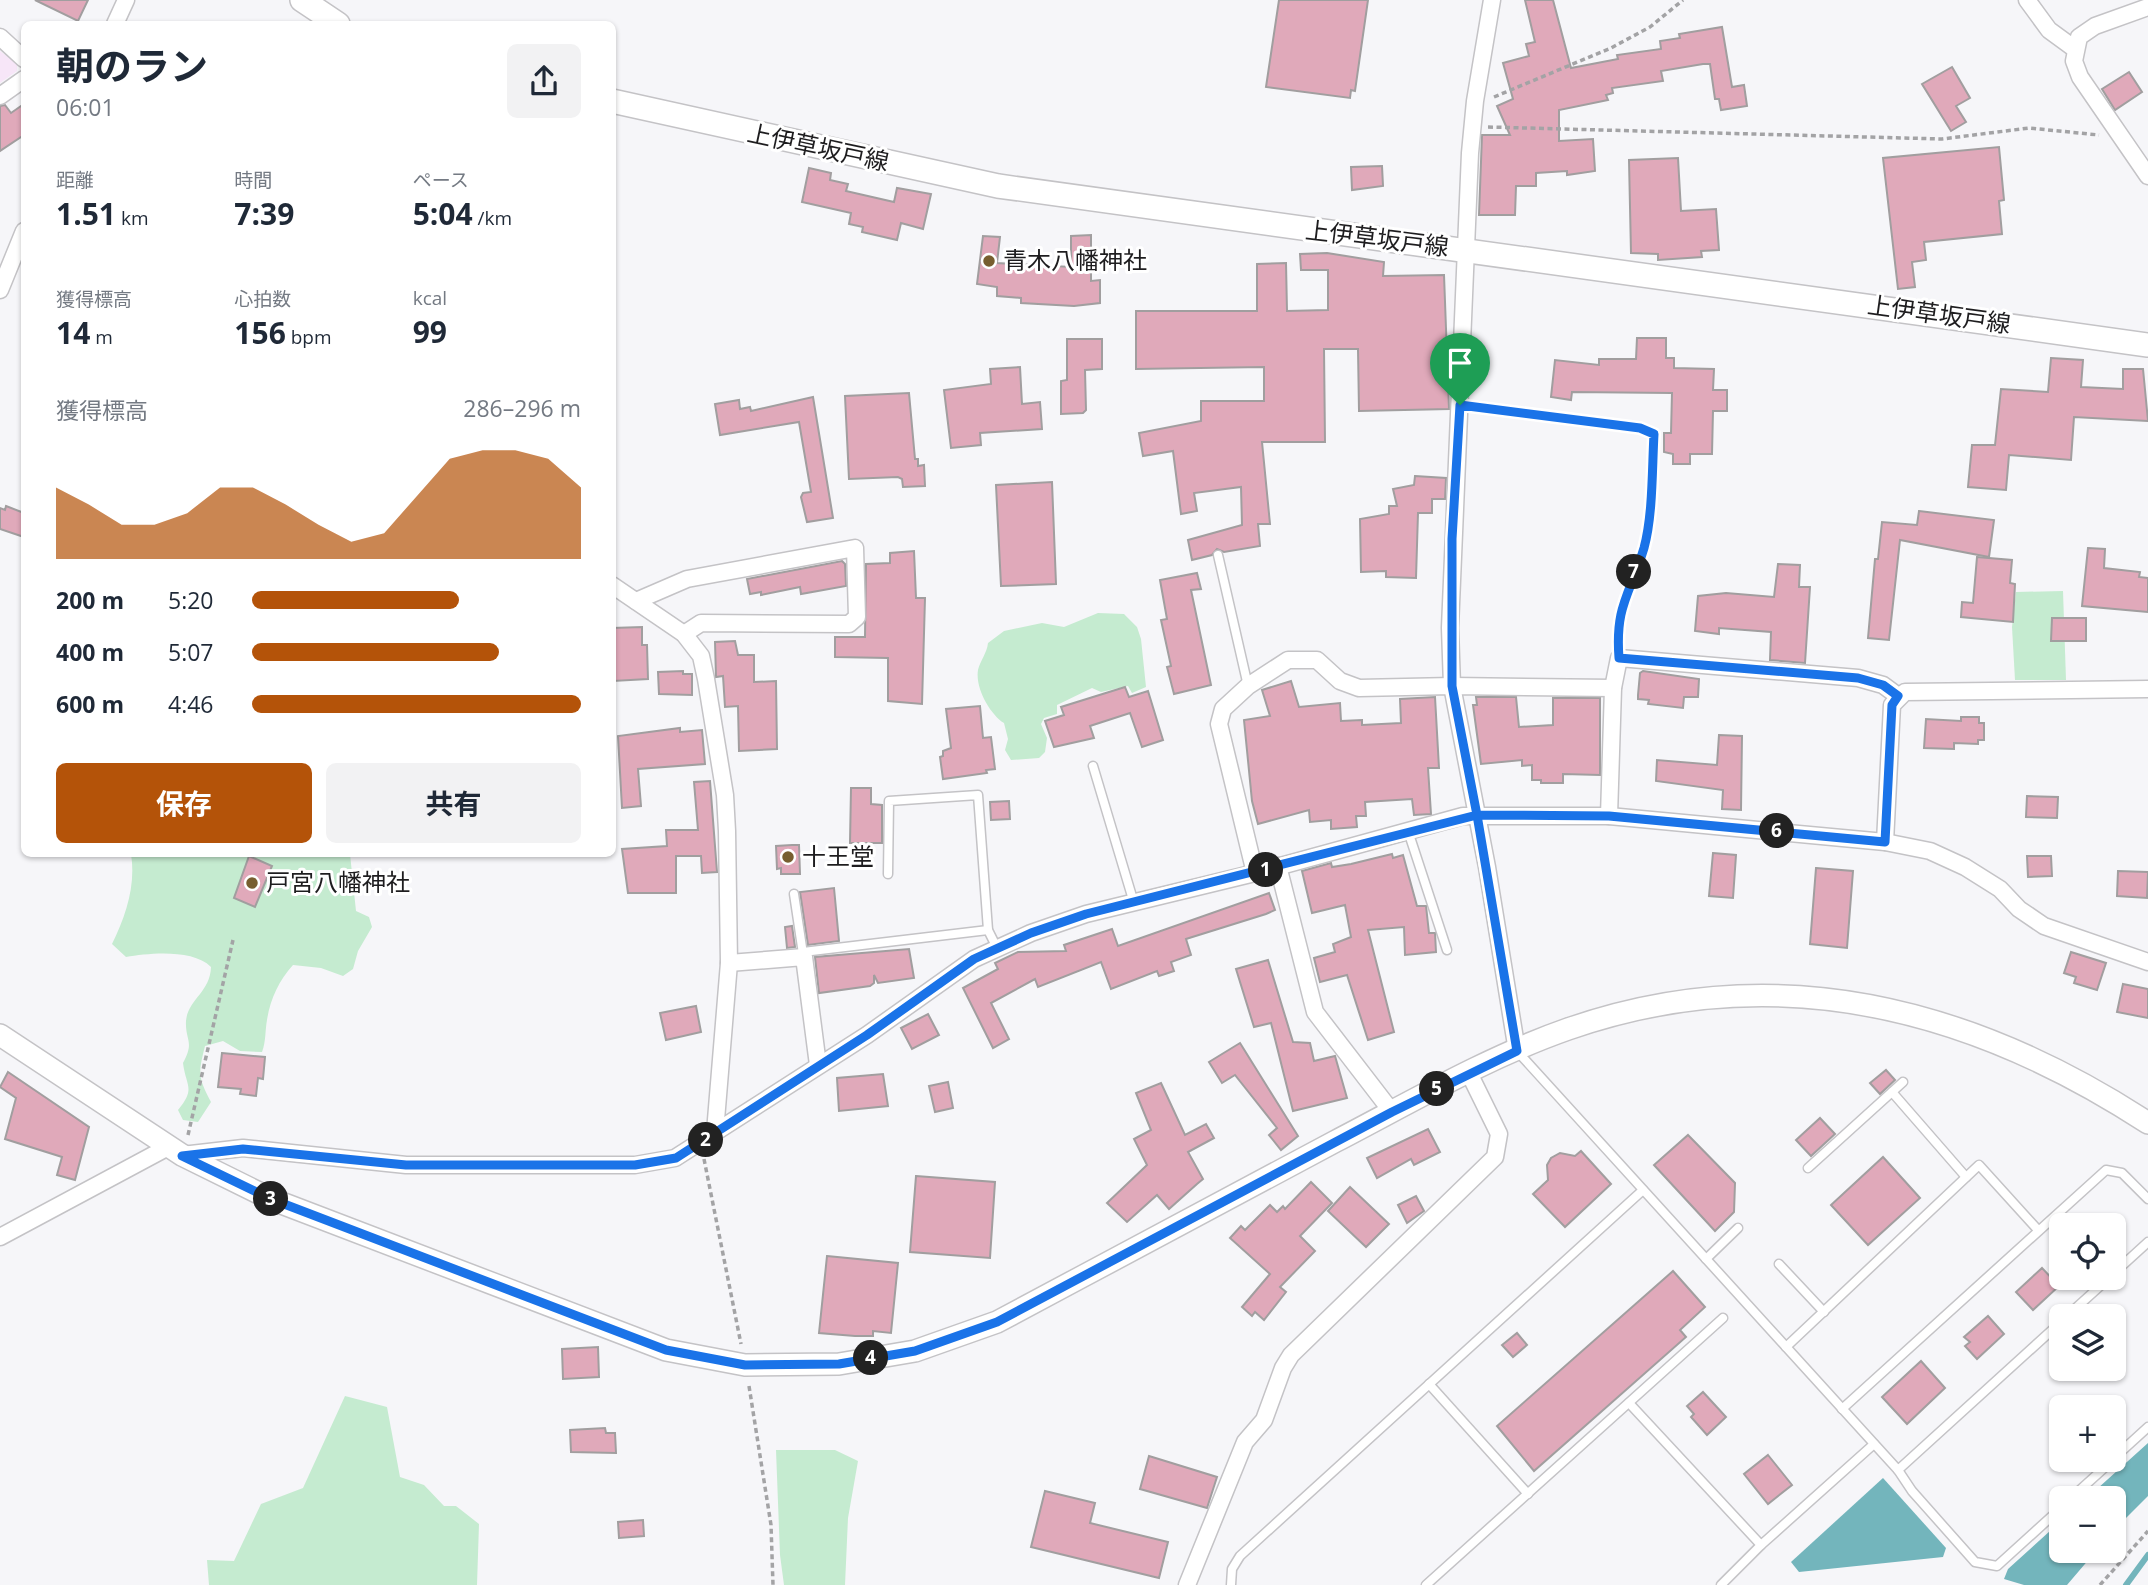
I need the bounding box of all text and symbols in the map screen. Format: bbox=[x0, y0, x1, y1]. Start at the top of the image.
text: 朝のラン bbox=[56, 39, 208, 91]
button: share bbox=[507, 44, 581, 118]
text: 06:01 bbox=[56, 91, 115, 123]
street label: 上伊草坂戸線 bbox=[744, 115, 892, 178]
text: 距離 bbox=[56, 167, 94, 193]
text: 時間 bbox=[234, 167, 272, 193]
text: ペース bbox=[413, 167, 469, 193]
text: 1.51 bbox=[56, 193, 116, 234]
text: 7:39 bbox=[234, 193, 294, 234]
text: 5:04 bbox=[413, 193, 473, 234]
text: km bbox=[116, 205, 149, 231]
text: /km bbox=[473, 205, 512, 231]
street label: 上伊草坂戸線 bbox=[1304, 212, 1451, 263]
place label: 青木八幡神社 bbox=[1003, 243, 1147, 276]
marker: 青木八幡神社 bbox=[981, 253, 997, 269]
text: kcal bbox=[413, 285, 447, 311]
text: 獲得標高 bbox=[56, 286, 132, 312]
text: 心拍数 bbox=[234, 286, 291, 312]
street label: 上伊草坂戸線 bbox=[1866, 287, 2013, 340]
text: 99 bbox=[413, 311, 447, 352]
text: 14 bbox=[56, 312, 90, 353]
text: 156 bbox=[234, 312, 286, 353]
text: m bbox=[90, 324, 113, 350]
text: bpm bbox=[286, 324, 332, 350]
pin bbox=[1430, 333, 1490, 405]
icon: arrive bbox=[1441, 344, 1479, 382]
text: 286–296 m bbox=[463, 392, 581, 424]
text: 獲得標高 bbox=[56, 394, 148, 426]
pin: 7 bbox=[1616, 554, 1652, 590]
text: 7 bbox=[1628, 558, 1639, 584]
text: 200 m bbox=[56, 584, 124, 616]
text: 5:20 bbox=[168, 584, 214, 616]
text: 400 m bbox=[56, 636, 124, 668]
text: 5:07 bbox=[168, 636, 214, 668]
text: 600 m bbox=[56, 688, 124, 720]
text: 4:46 bbox=[168, 688, 214, 720]
button: 保存 bbox=[56, 763, 312, 843]
button: 共有 bbox=[326, 763, 581, 843]
pin: 6 bbox=[1760, 814, 1795, 848]
text: 6 bbox=[1771, 817, 1782, 843]
place label: 十王堂 bbox=[802, 839, 874, 872]
marker: 十王堂 bbox=[780, 849, 796, 865]
pin: 1 bbox=[1248, 852, 1284, 888]
text: 1 bbox=[1260, 856, 1271, 882]
place label: 戸宮八幡神社 bbox=[266, 865, 410, 898]
marker: 戸宮八幡神社 bbox=[244, 875, 260, 891]
pin: 5 bbox=[1420, 1072, 1454, 1106]
text: 5 bbox=[1431, 1075, 1442, 1101]
pin: 2 bbox=[688, 1122, 724, 1158]
text: 2 bbox=[700, 1126, 711, 1152]
pin: 3 bbox=[254, 1182, 288, 1216]
text: 3 bbox=[265, 1185, 276, 1211]
map controls bbox=[2049, 1213, 2126, 1563]
button: locate bbox=[2049, 1213, 2126, 1290]
button: layers bbox=[2049, 1304, 2126, 1381]
pin: 4 bbox=[854, 1340, 888, 1376]
text: 4 bbox=[865, 1344, 876, 1370]
button: + bbox=[2049, 1395, 2126, 1472]
button: − bbox=[2049, 1486, 2126, 1563]

